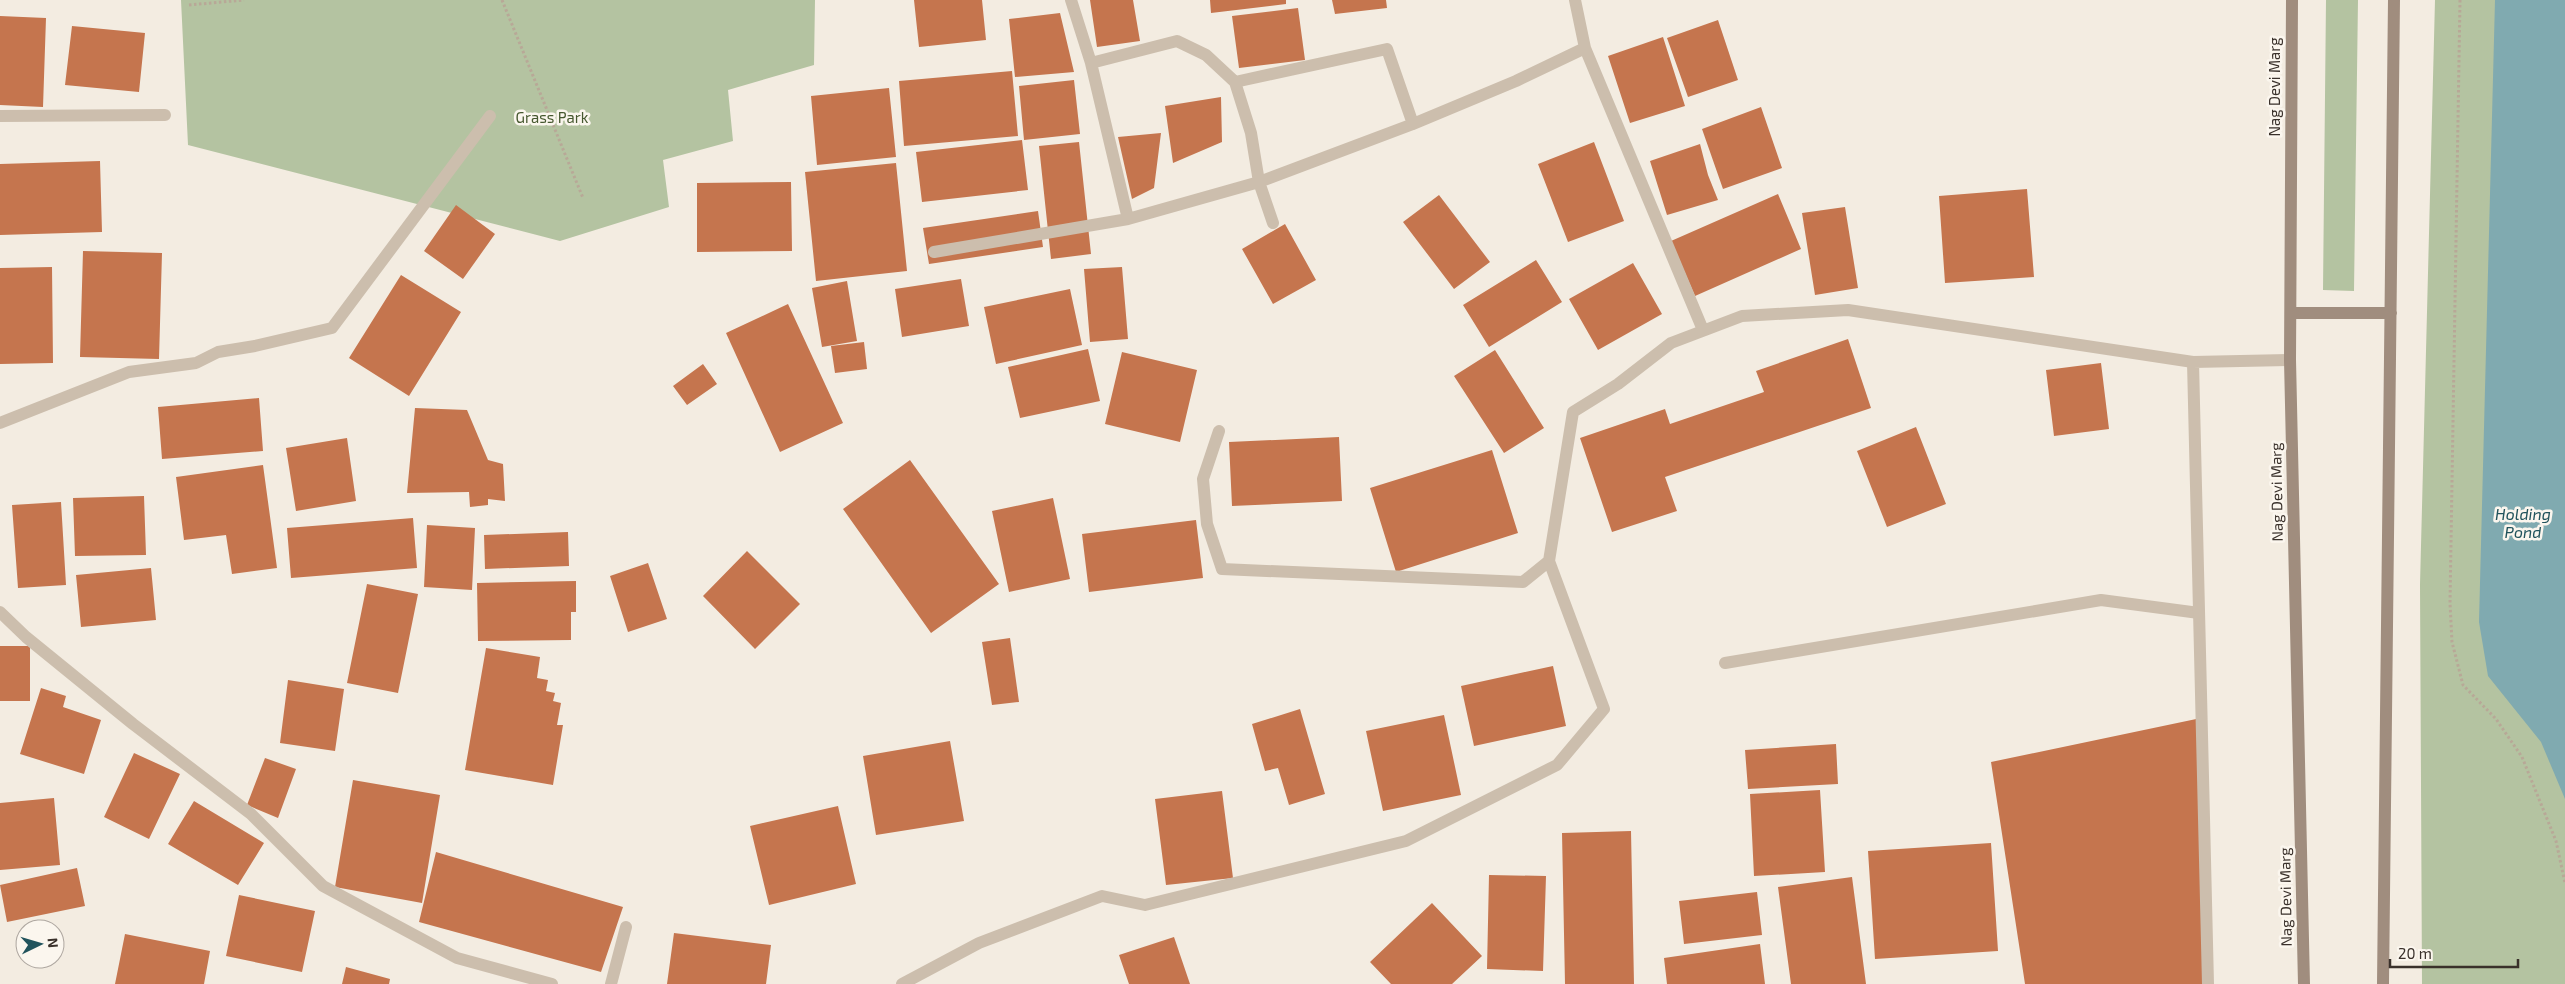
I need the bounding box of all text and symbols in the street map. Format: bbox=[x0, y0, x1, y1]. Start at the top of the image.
street label: Nag Devi Marg bbox=[2265, 37, 2283, 137]
park label: Grass Park bbox=[516, 108, 589, 126]
street label: Nag Devi Marg bbox=[2266, 442, 2286, 542]
water label: Holding Pond bbox=[2495, 504, 2551, 541]
street label: Nag Devi Marg bbox=[2275, 847, 2295, 947]
north arrow bbox=[15, 919, 65, 969]
scale bar bbox=[2390, 936, 2518, 968]
text: N bbox=[45, 937, 62, 949]
text: 20 m bbox=[2398, 944, 2432, 962]

